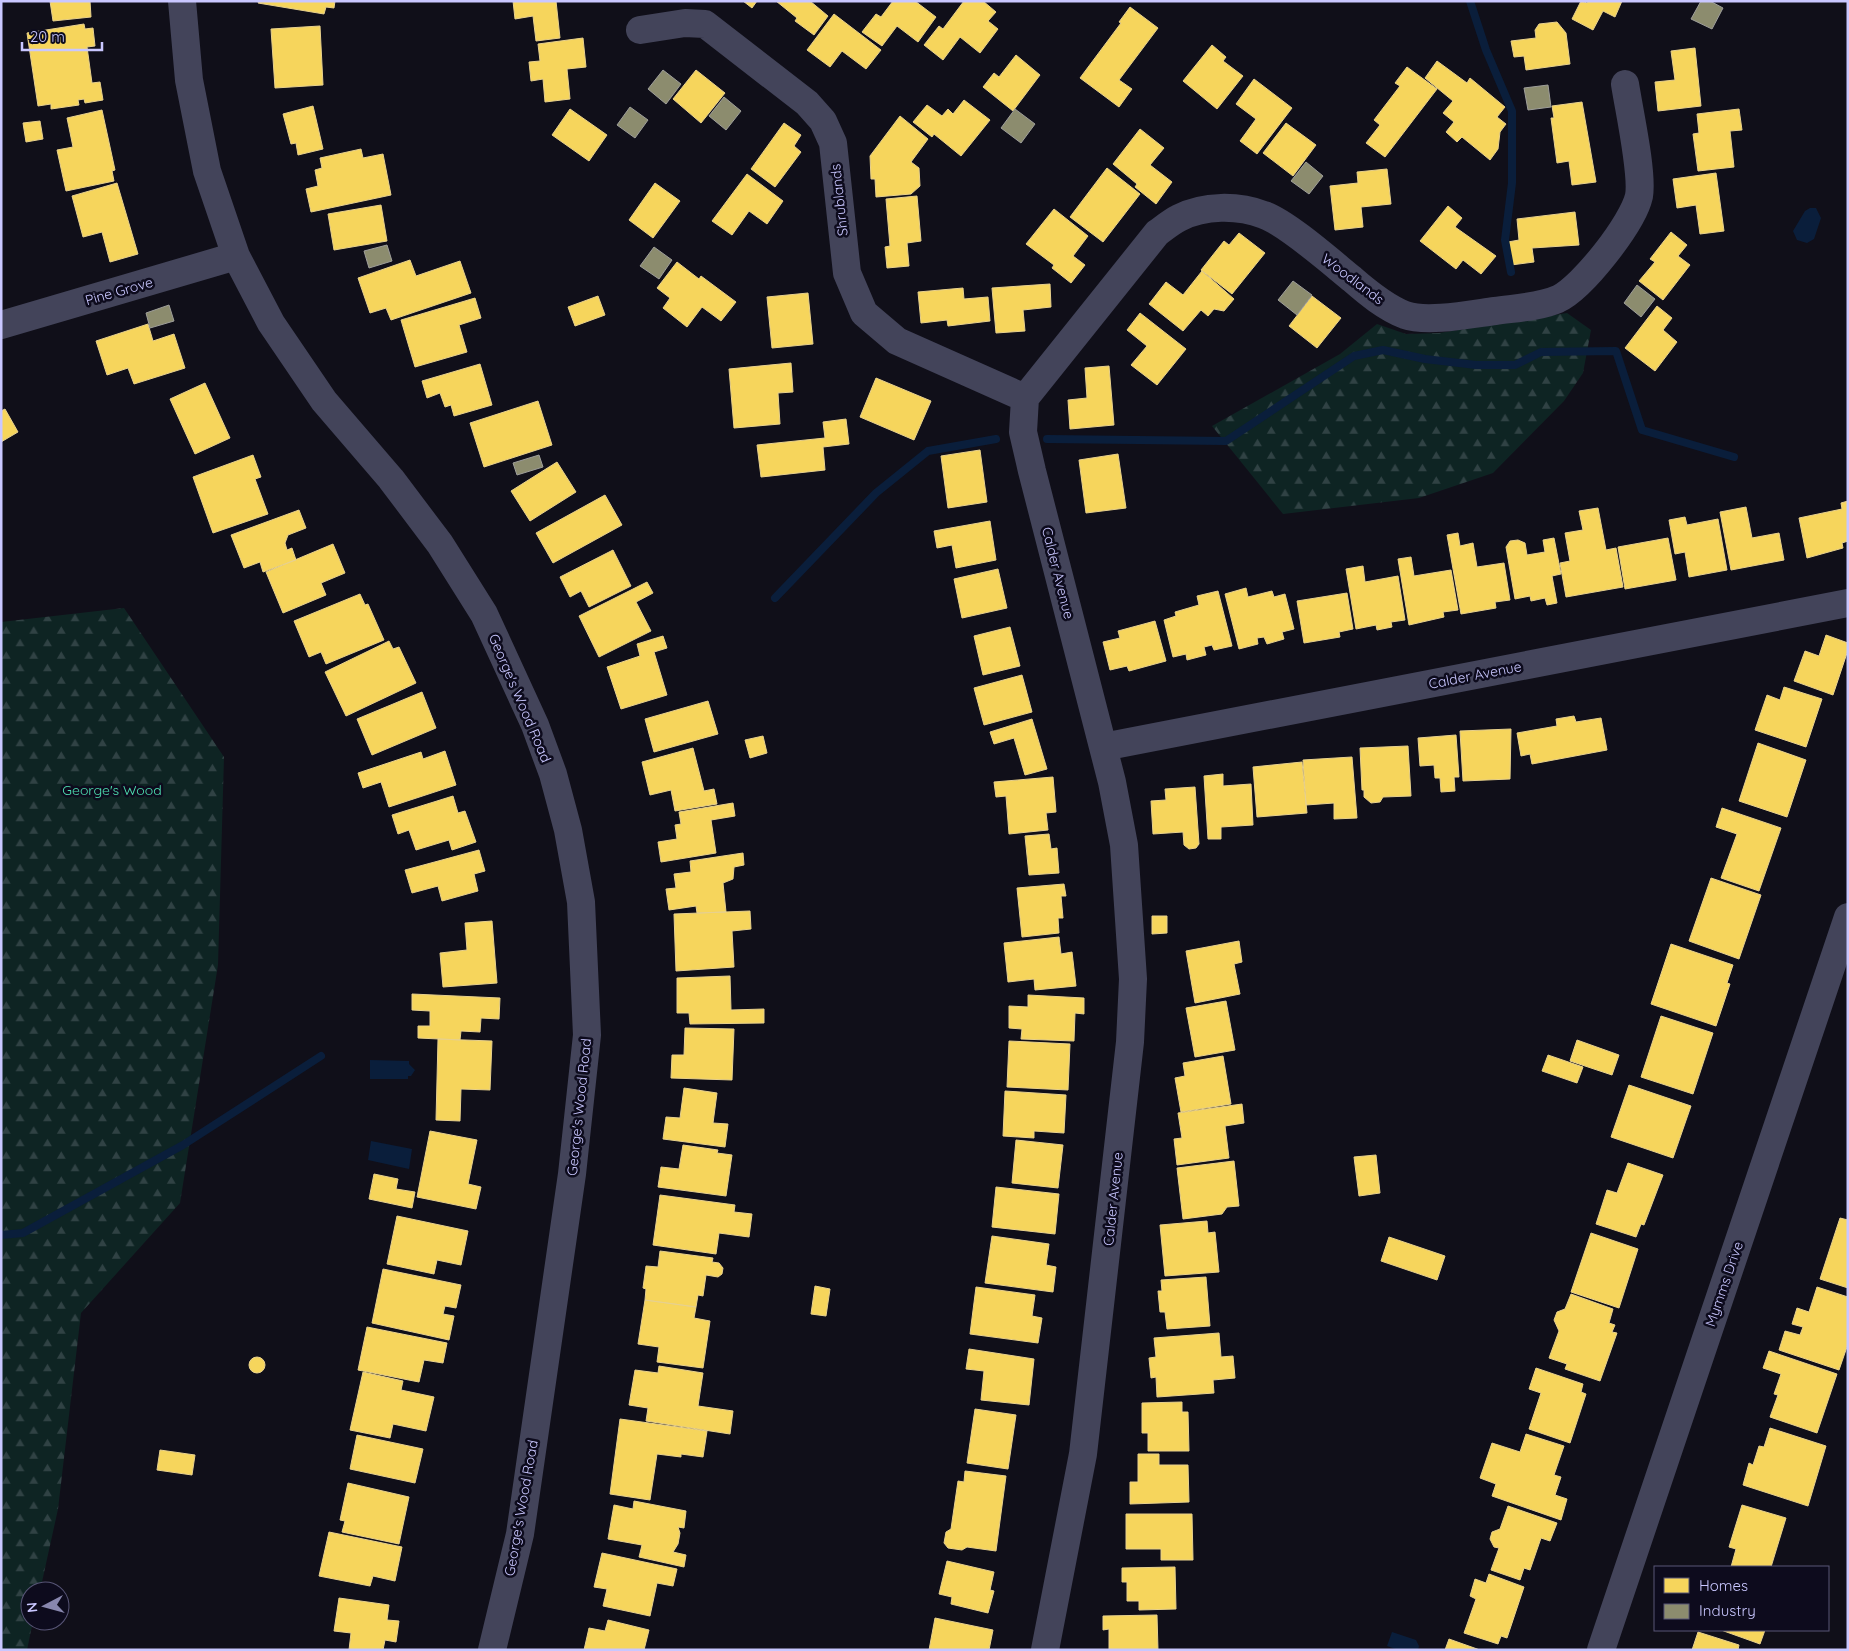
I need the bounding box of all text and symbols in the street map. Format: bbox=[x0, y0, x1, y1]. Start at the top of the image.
scale bar bbox=[22, 20, 102, 52]
text: 20 m bbox=[30, 27, 65, 46]
street label: Shrublands bbox=[826, 163, 852, 237]
street label: Woodlands bbox=[1318, 250, 1388, 308]
street label: Pine Grove bbox=[83, 273, 155, 309]
street label: Calder Avenue bbox=[1038, 525, 1078, 621]
street label: George's Wood Road bbox=[485, 631, 555, 765]
street label: Calder Avenue bbox=[1427, 657, 1523, 693]
park label: George's Wood bbox=[62, 781, 162, 799]
street label: George's Wood Road bbox=[563, 1037, 595, 1177]
street label: Calder Avenue bbox=[1099, 1151, 1127, 1247]
street label: Mymms Drive bbox=[1701, 1239, 1747, 1329]
street label: George's Wood Road bbox=[500, 1438, 542, 1578]
legend bbox=[1654, 1566, 1829, 1631]
text: Homes bbox=[1699, 1576, 1748, 1595]
north arrow bbox=[20, 1581, 70, 1631]
text: N bbox=[23, 1601, 42, 1613]
text: Industry bbox=[1699, 1601, 1756, 1620]

